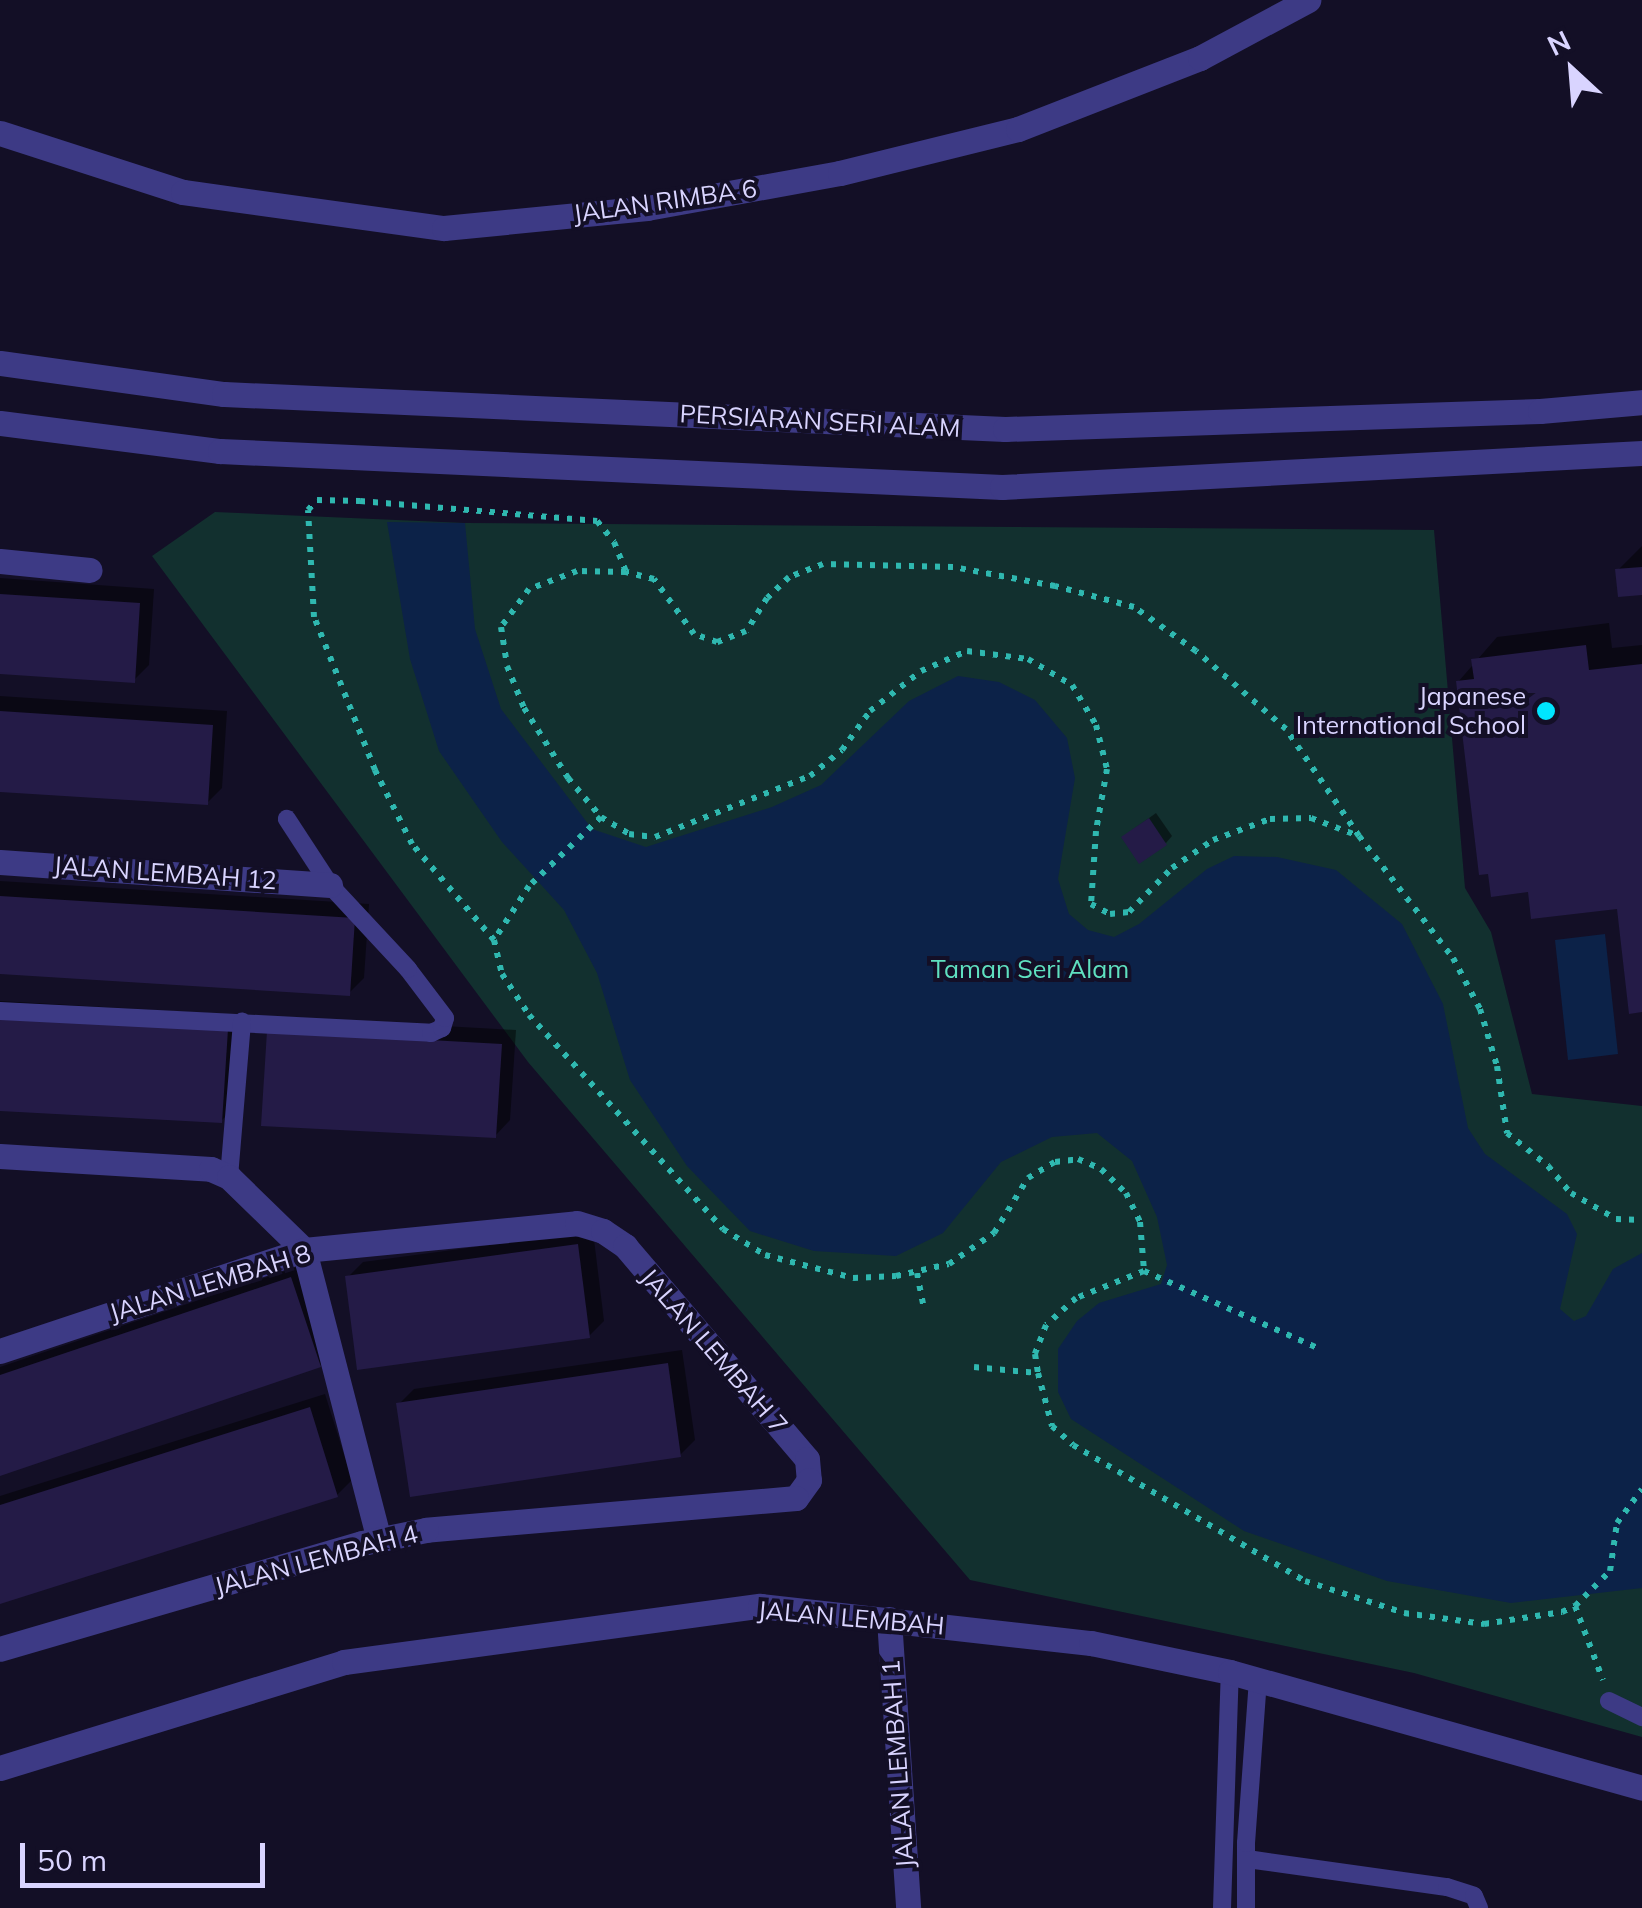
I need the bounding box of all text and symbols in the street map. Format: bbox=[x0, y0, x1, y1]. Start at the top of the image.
north arrow bbox=[1522, 20, 1622, 120]
text: N bbox=[1541, 22, 1576, 63]
street label: JALAN RIMBA 6 bbox=[571, 173, 759, 229]
street label: PERSIARAN SERI ALAM bbox=[679, 399, 961, 443]
place label: Japanese International School bbox=[1296, 682, 1526, 741]
marker: Japanese International School bbox=[1535, 700, 1557, 722]
street label: JALAN LEMBAH 12 bbox=[52, 850, 278, 896]
park label: Taman Seri Alam bbox=[931, 954, 1129, 984]
street label: JALAN LEMBAH 8 bbox=[106, 1238, 314, 1328]
street label: JALAN LEMBAH 7 bbox=[634, 1262, 794, 1440]
street label: JALAN LEMBAH 4 bbox=[211, 1518, 421, 1602]
street label: JALAN LEMBAH bbox=[756, 1595, 946, 1641]
street label: JALAN LEMBAH 1 bbox=[876, 1659, 920, 1869]
scale bar bbox=[25, 1823, 270, 1885]
text: 50 m bbox=[37, 1841, 107, 1879]

